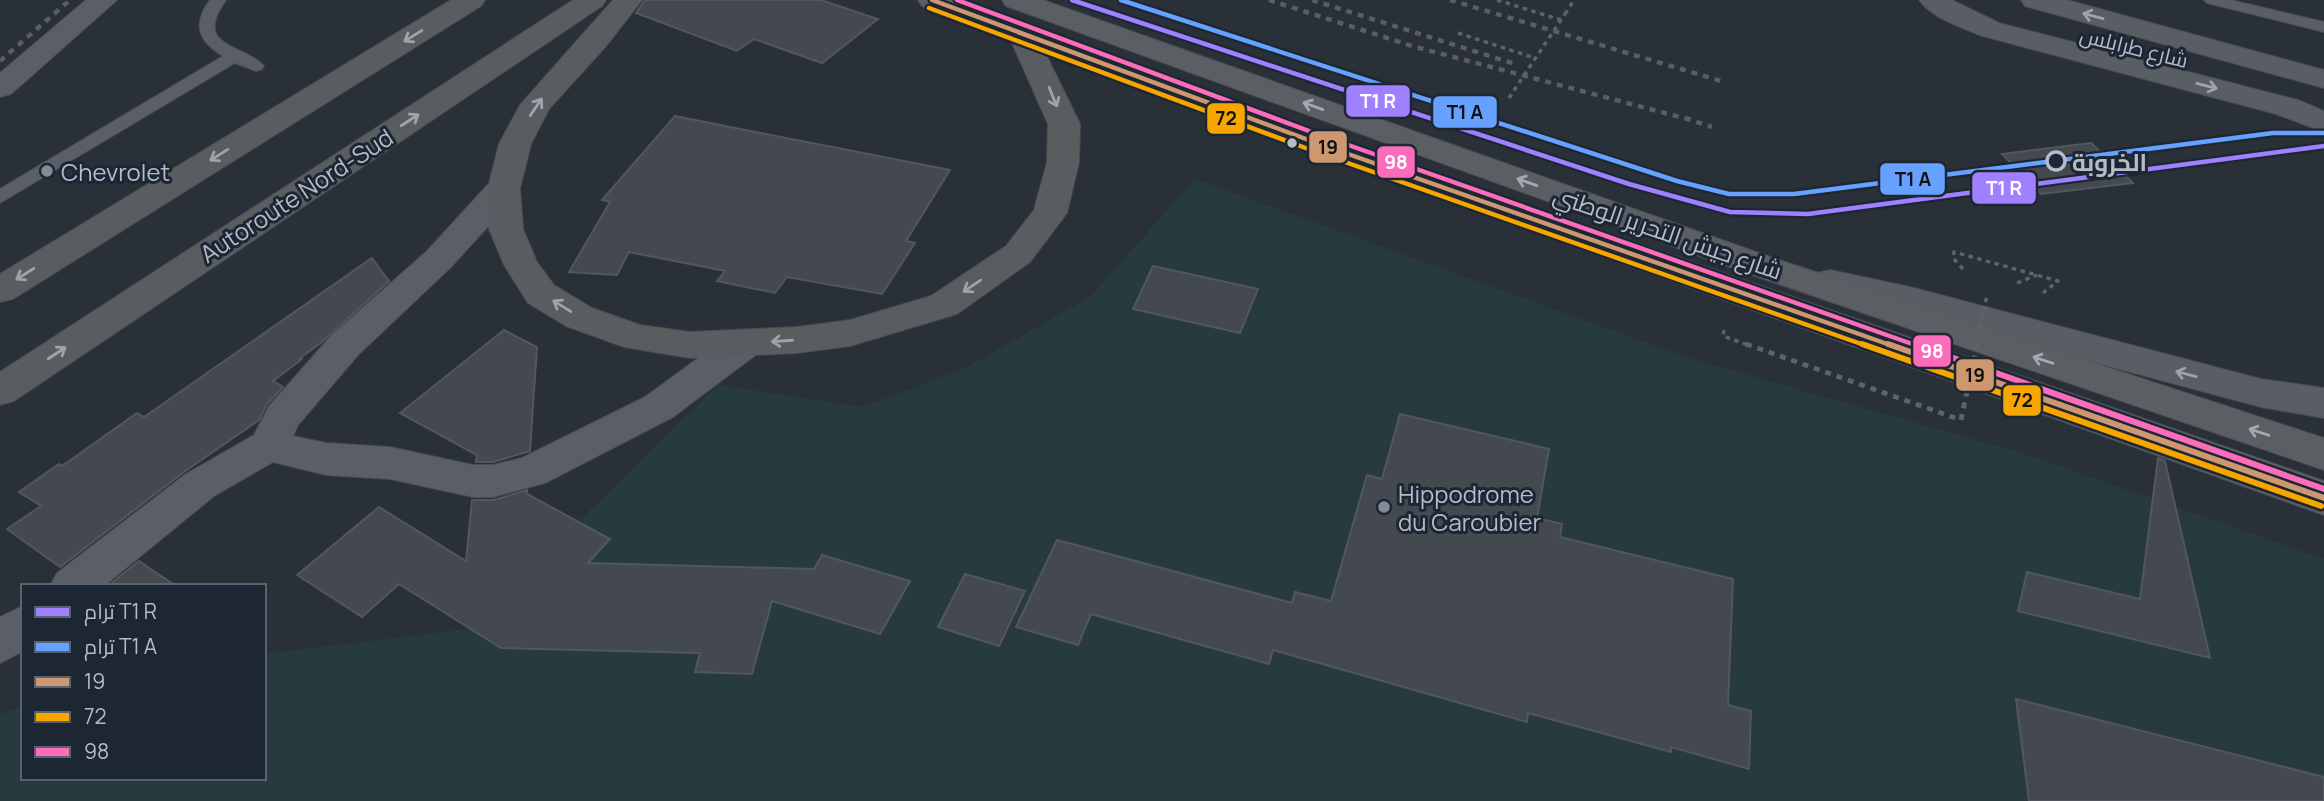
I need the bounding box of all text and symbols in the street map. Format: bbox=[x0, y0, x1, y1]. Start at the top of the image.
one-way arrow bbox=[2082, 8, 2104, 21]
street label: شارع طرابلس bbox=[2077, 20, 2191, 75]
one-way arrow bbox=[403, 29, 423, 43]
one-way arrow bbox=[2196, 80, 2218, 93]
line badge: T1 R bbox=[1345, 84, 1411, 118]
one-way arrow bbox=[1048, 86, 1061, 107]
text: T1 R bbox=[1360, 88, 1396, 114]
line badge: T1 A bbox=[1432, 95, 1498, 129]
one-way arrow bbox=[529, 98, 543, 117]
one-way arrow bbox=[1302, 99, 1324, 111]
text: T1 A bbox=[1447, 99, 1483, 125]
line badge: 72 bbox=[1206, 102, 1246, 135]
text: 72 bbox=[1215, 105, 1237, 131]
one-way arrow bbox=[400, 113, 420, 127]
street label: Autoroute Nord-Sud bbox=[193, 120, 399, 270]
line badge: 19 bbox=[1308, 130, 1348, 164]
text: 19 bbox=[1318, 134, 1338, 160]
unlabelled marker bbox=[1285, 136, 1299, 150]
line badge: 98 bbox=[1376, 145, 1416, 179]
place label: الخروبة bbox=[2072, 145, 2147, 178]
one-way arrow bbox=[210, 148, 230, 162]
text: 98 bbox=[1384, 149, 1408, 175]
marker: الخروبة bbox=[2046, 151, 2066, 171]
place label: Chevrolet bbox=[61, 155, 170, 188]
line badge: T1 A bbox=[1879, 162, 1946, 196]
marker: Chevrolet bbox=[39, 163, 55, 179]
text: T1 A bbox=[1895, 166, 1931, 192]
line badge: T1 R bbox=[1971, 171, 2037, 205]
one-way arrow bbox=[1517, 175, 1539, 188]
text: T1 R bbox=[1986, 175, 2022, 201]
street label: شارع جيش التحرير الوطني bbox=[1548, 177, 1787, 290]
one-way arrow bbox=[16, 268, 36, 282]
one-way arrow bbox=[963, 279, 982, 293]
one-way arrow bbox=[552, 299, 572, 313]
line badge: 98 bbox=[1912, 334, 1952, 368]
one-way arrow bbox=[771, 335, 794, 348]
text: 98 bbox=[1920, 338, 1944, 364]
one-way arrow bbox=[47, 346, 66, 361]
one-way arrow bbox=[2033, 353, 2055, 365]
line badge: 19 bbox=[1955, 358, 1995, 392]
text: 19 bbox=[1965, 362, 1985, 388]
one-way arrow bbox=[2175, 367, 2197, 380]
line badge: 72 bbox=[2002, 384, 2042, 417]
text: 72 bbox=[2011, 387, 2033, 413]
one-way arrow bbox=[2249, 425, 2271, 437]
place label: Hippodrome du Caroubier bbox=[1398, 477, 1541, 538]
marker: Hippodrome du Caroubier bbox=[1376, 499, 1392, 515]
legend bbox=[21, 584, 266, 780]
text: ترام T1 R bbox=[84, 597, 157, 626]
text: ترام T1 A bbox=[84, 632, 157, 661]
text: 19 bbox=[84, 667, 105, 695]
text: 72 bbox=[84, 702, 107, 730]
text: 98 bbox=[84, 737, 109, 765]

